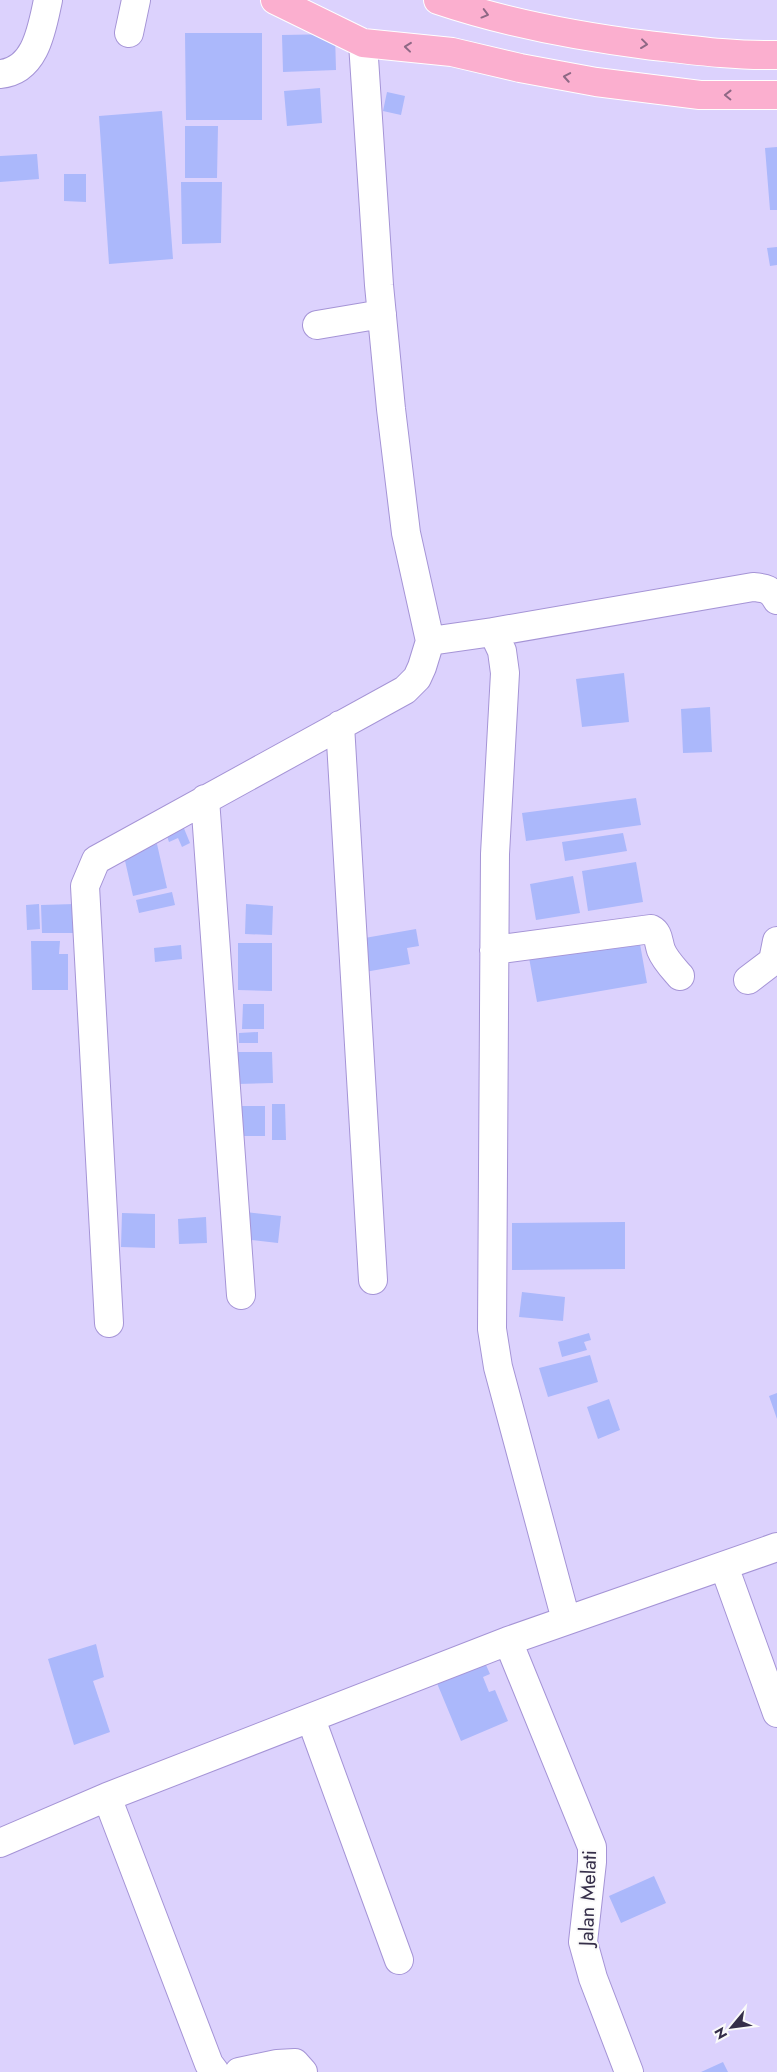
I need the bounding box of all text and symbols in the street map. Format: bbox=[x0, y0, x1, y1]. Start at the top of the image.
one-way arrow bbox=[480, 8, 489, 19]
one-way arrow bbox=[640, 39, 648, 49]
one-way arrow bbox=[403, 42, 411, 53]
one-way arrow bbox=[563, 72, 571, 82]
one-way arrow bbox=[724, 90, 732, 101]
street label: Jalan Melati bbox=[572, 1850, 604, 1949]
north arrow bbox=[707, 2002, 757, 2052]
text: N bbox=[709, 2024, 732, 2043]

